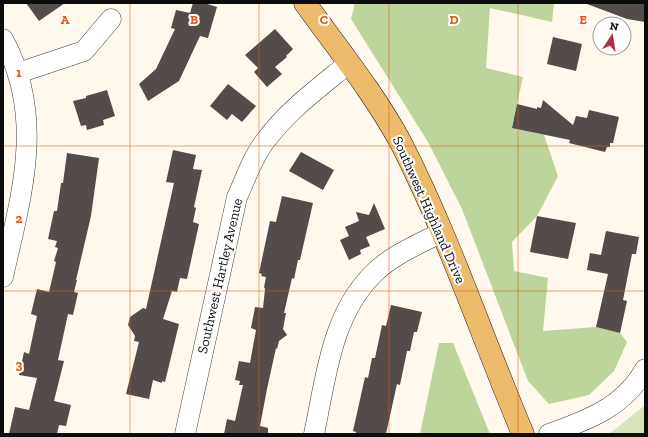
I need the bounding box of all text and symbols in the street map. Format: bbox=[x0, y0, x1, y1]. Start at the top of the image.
text: A bbox=[61, 12, 70, 27]
text: B bbox=[190, 12, 198, 27]
text: C bbox=[320, 12, 328, 27]
text: D bbox=[449, 12, 459, 27]
text: E bbox=[579, 12, 587, 27]
north arrow bbox=[592, 16, 632, 56]
text: N bbox=[609, 19, 620, 34]
text: 1 bbox=[16, 65, 22, 80]
street label: Southwest Highland Drive bbox=[389, 134, 469, 287]
street label: Southwest Hartley Avenue bbox=[194, 196, 246, 355]
text: 2 bbox=[16, 211, 23, 226]
text: 3 bbox=[16, 357, 23, 372]

